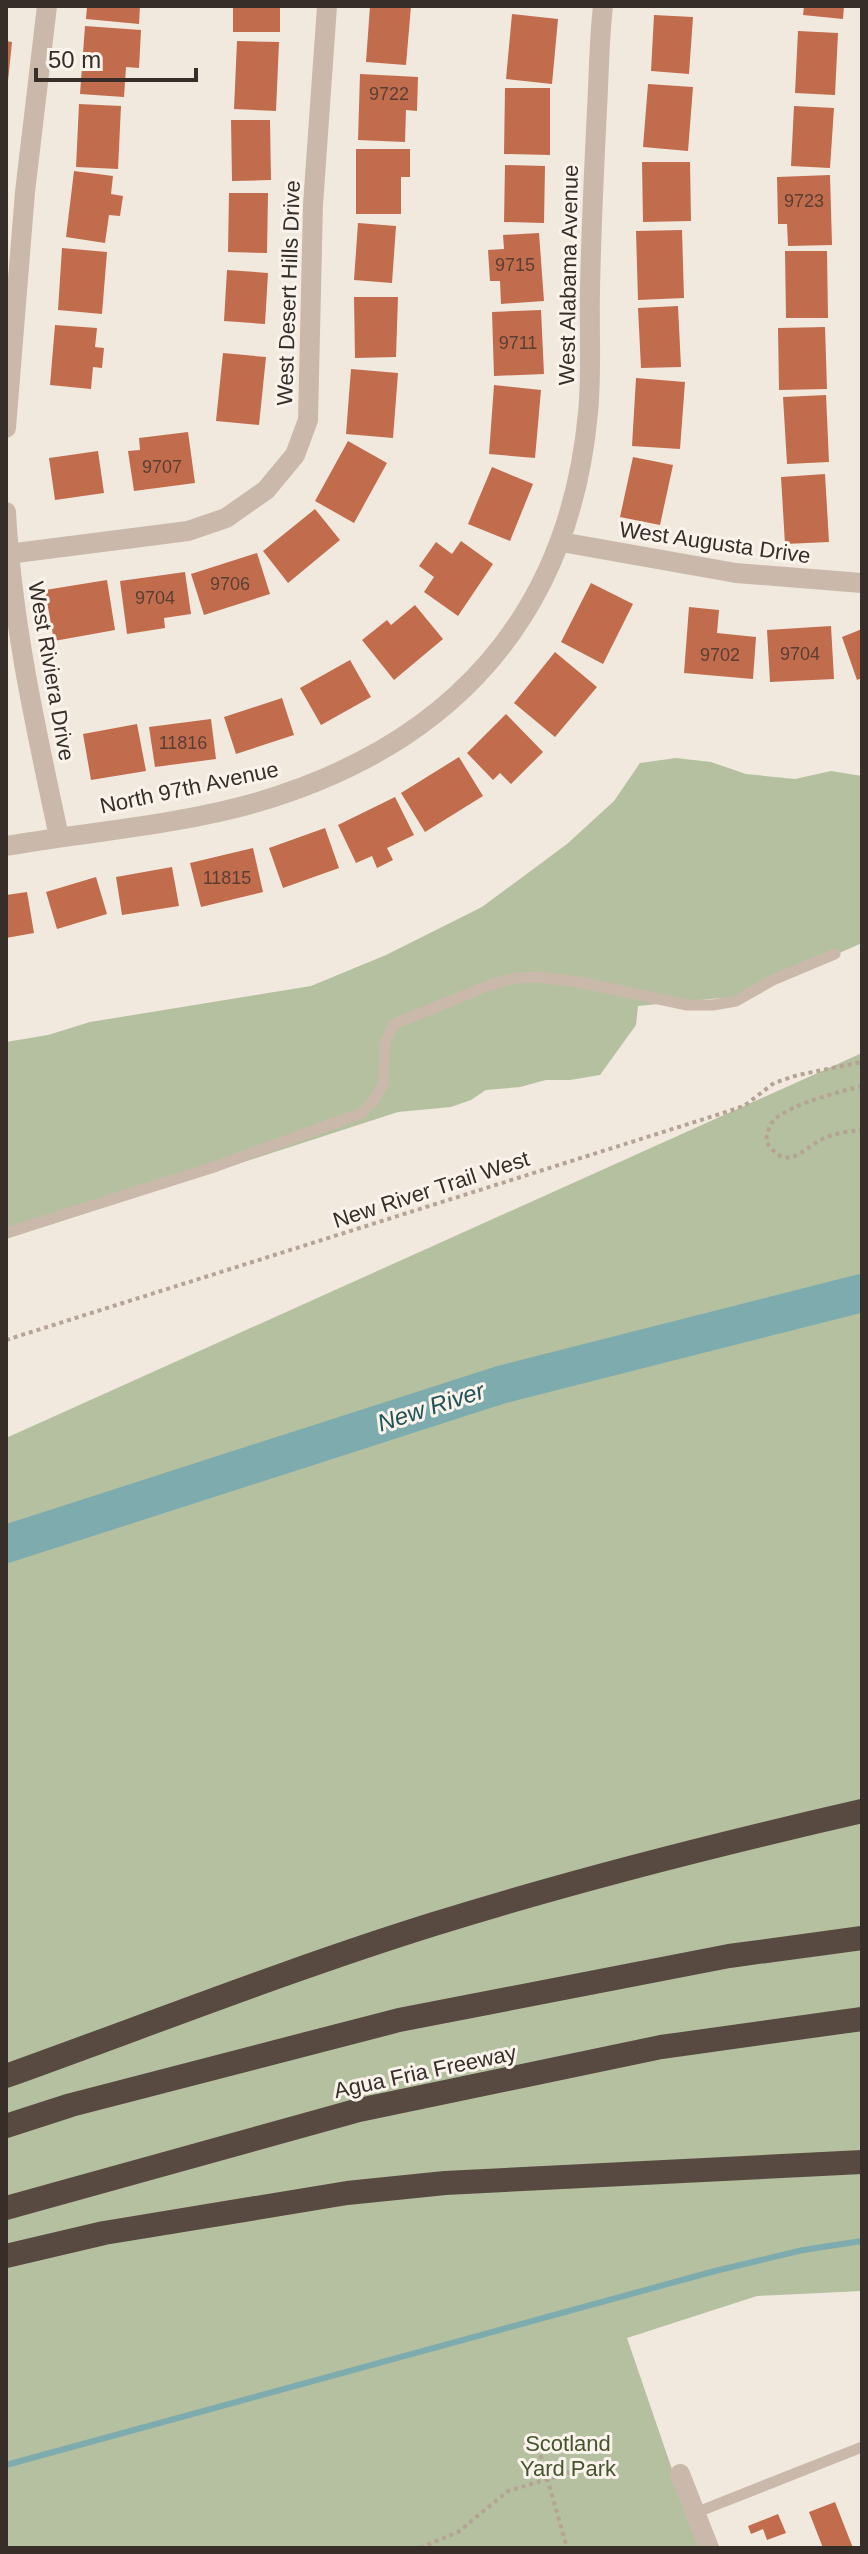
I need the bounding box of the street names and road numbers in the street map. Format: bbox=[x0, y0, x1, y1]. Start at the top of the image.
street label: West Alabama Avenue bbox=[554, 165, 583, 385]
street label: West Desert Hills Drive bbox=[272, 180, 305, 406]
street label: West Augusta Drive bbox=[618, 517, 812, 568]
street label: West Riviera Drive bbox=[23, 579, 80, 763]
street label: North 97th Avenue bbox=[98, 756, 281, 819]
street label: New River Trail West bbox=[330, 1146, 532, 1233]
street label: Agua Fria Freeway bbox=[332, 2040, 519, 2103]

